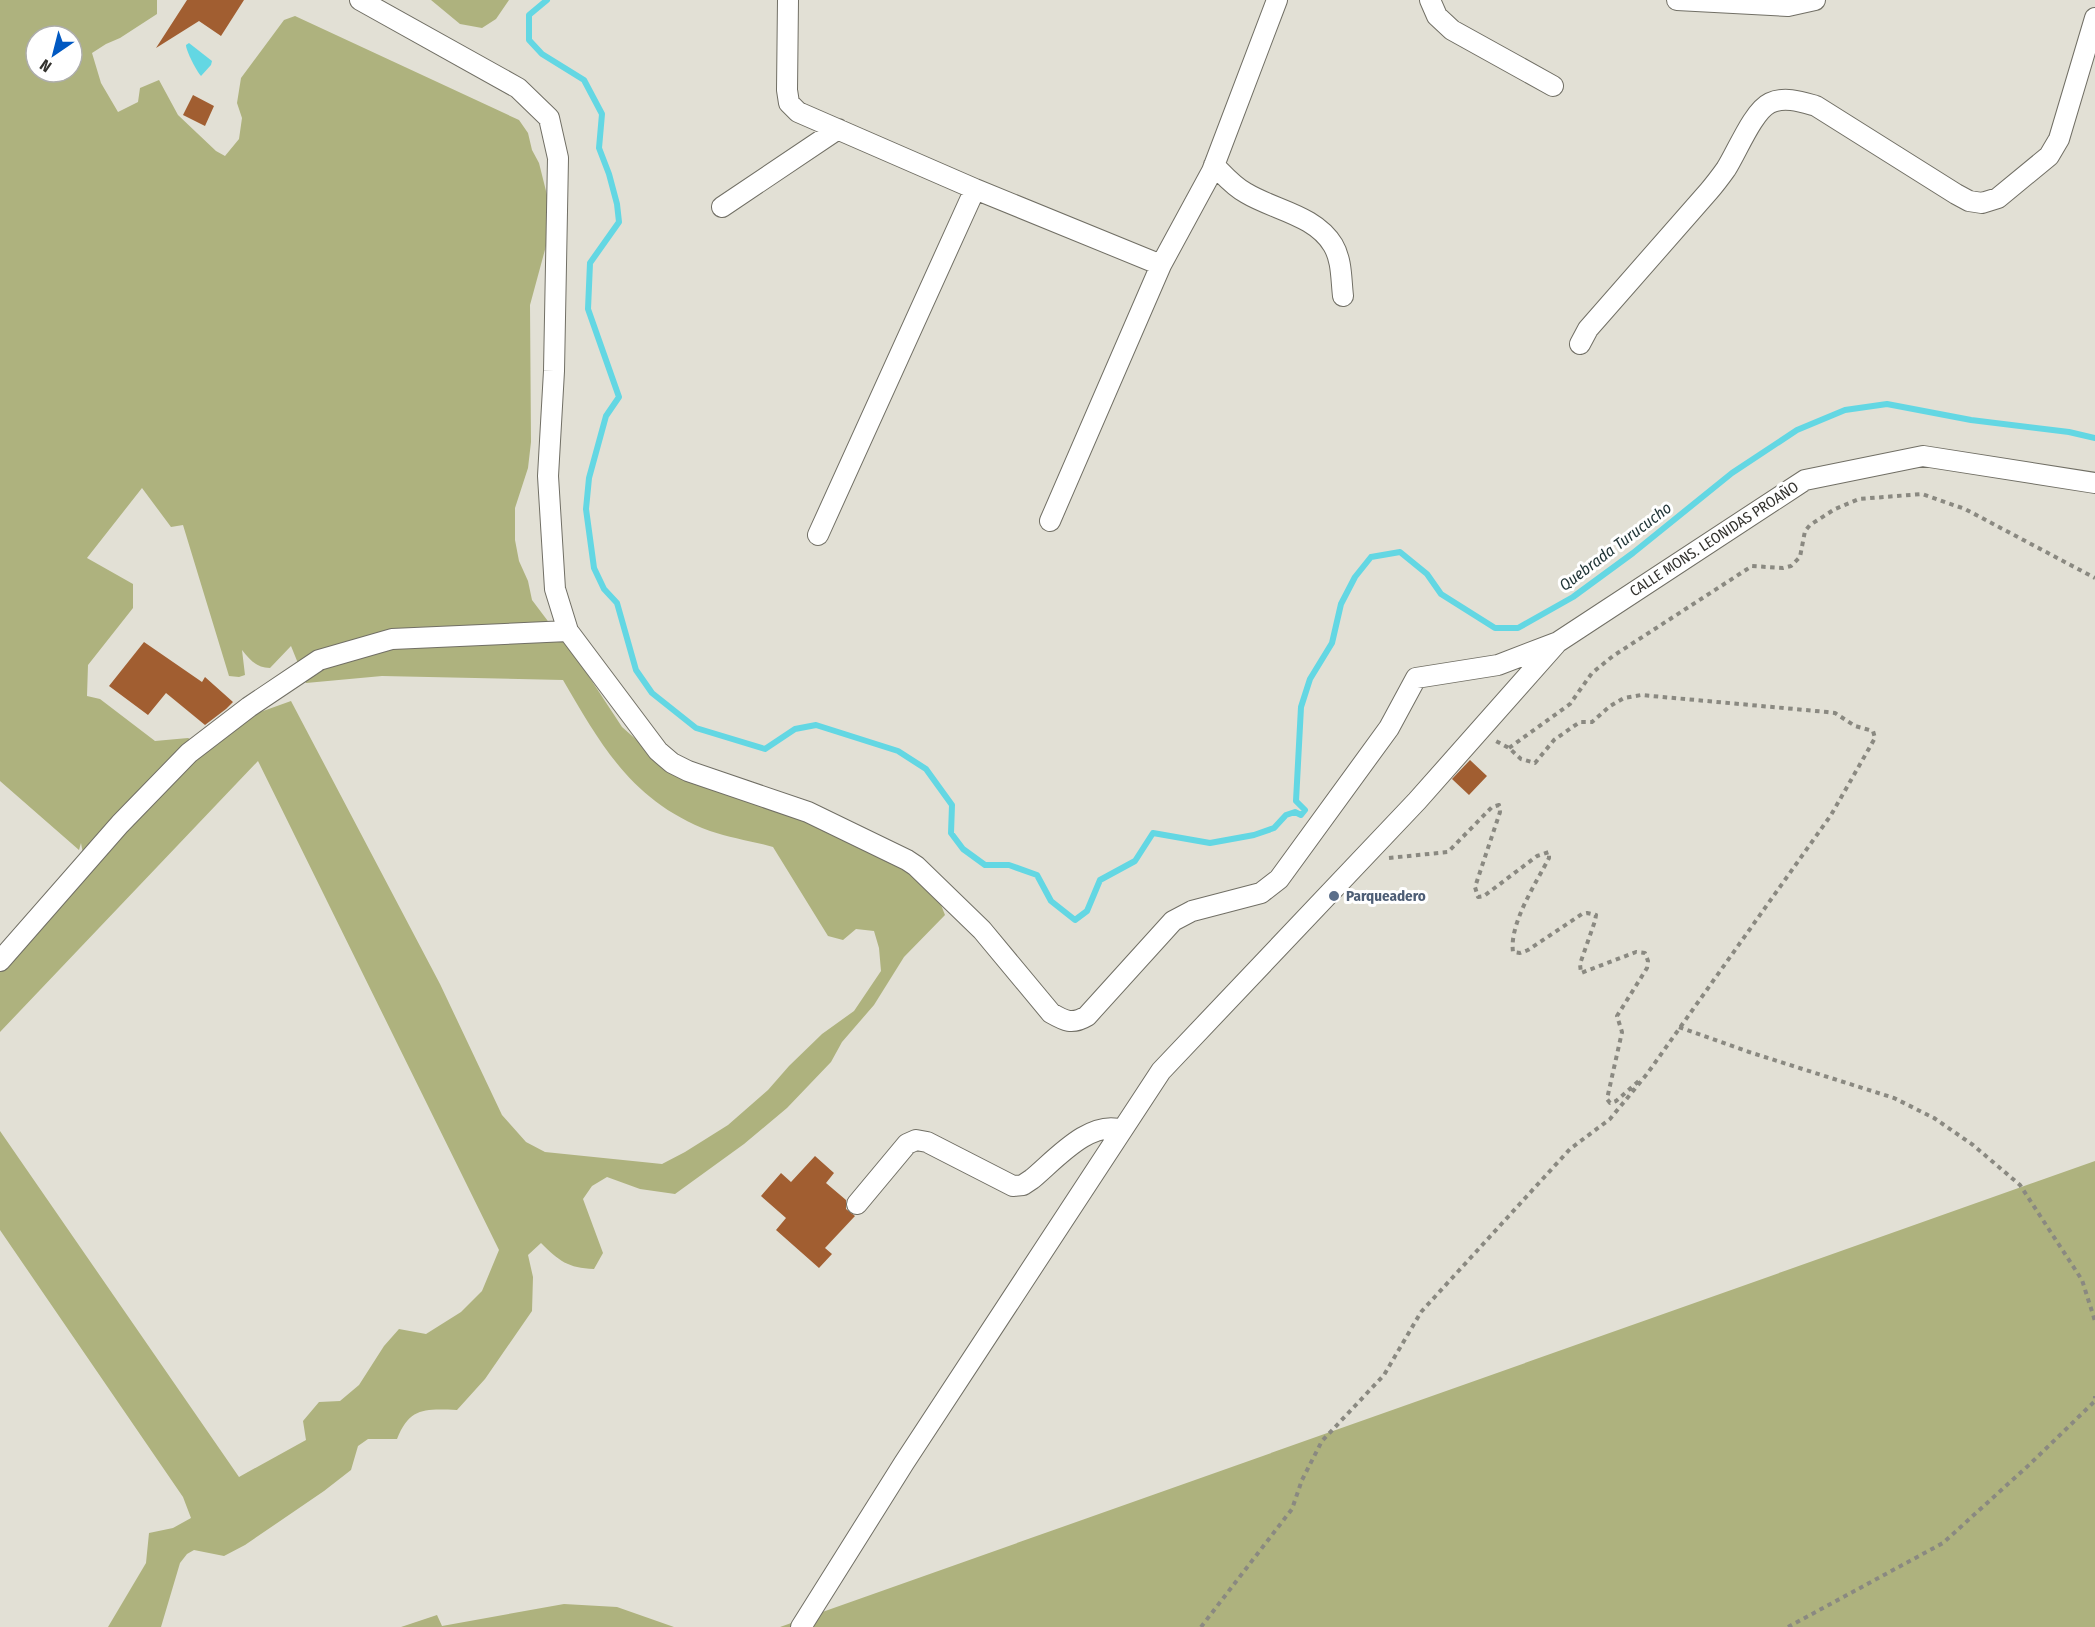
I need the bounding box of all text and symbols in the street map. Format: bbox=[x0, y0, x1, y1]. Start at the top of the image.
north arrow bbox=[24, 24, 84, 84]
text: N bbox=[36, 55, 55, 76]
street label: CALLE MONS. LEONIDAS PROAÑO bbox=[1626, 478, 1802, 600]
water label: Quebrada Turucucho bbox=[1555, 498, 1675, 595]
place label: Parqueadero bbox=[1346, 887, 1426, 905]
marker: Parqueadero bbox=[1327, 889, 1341, 903]

